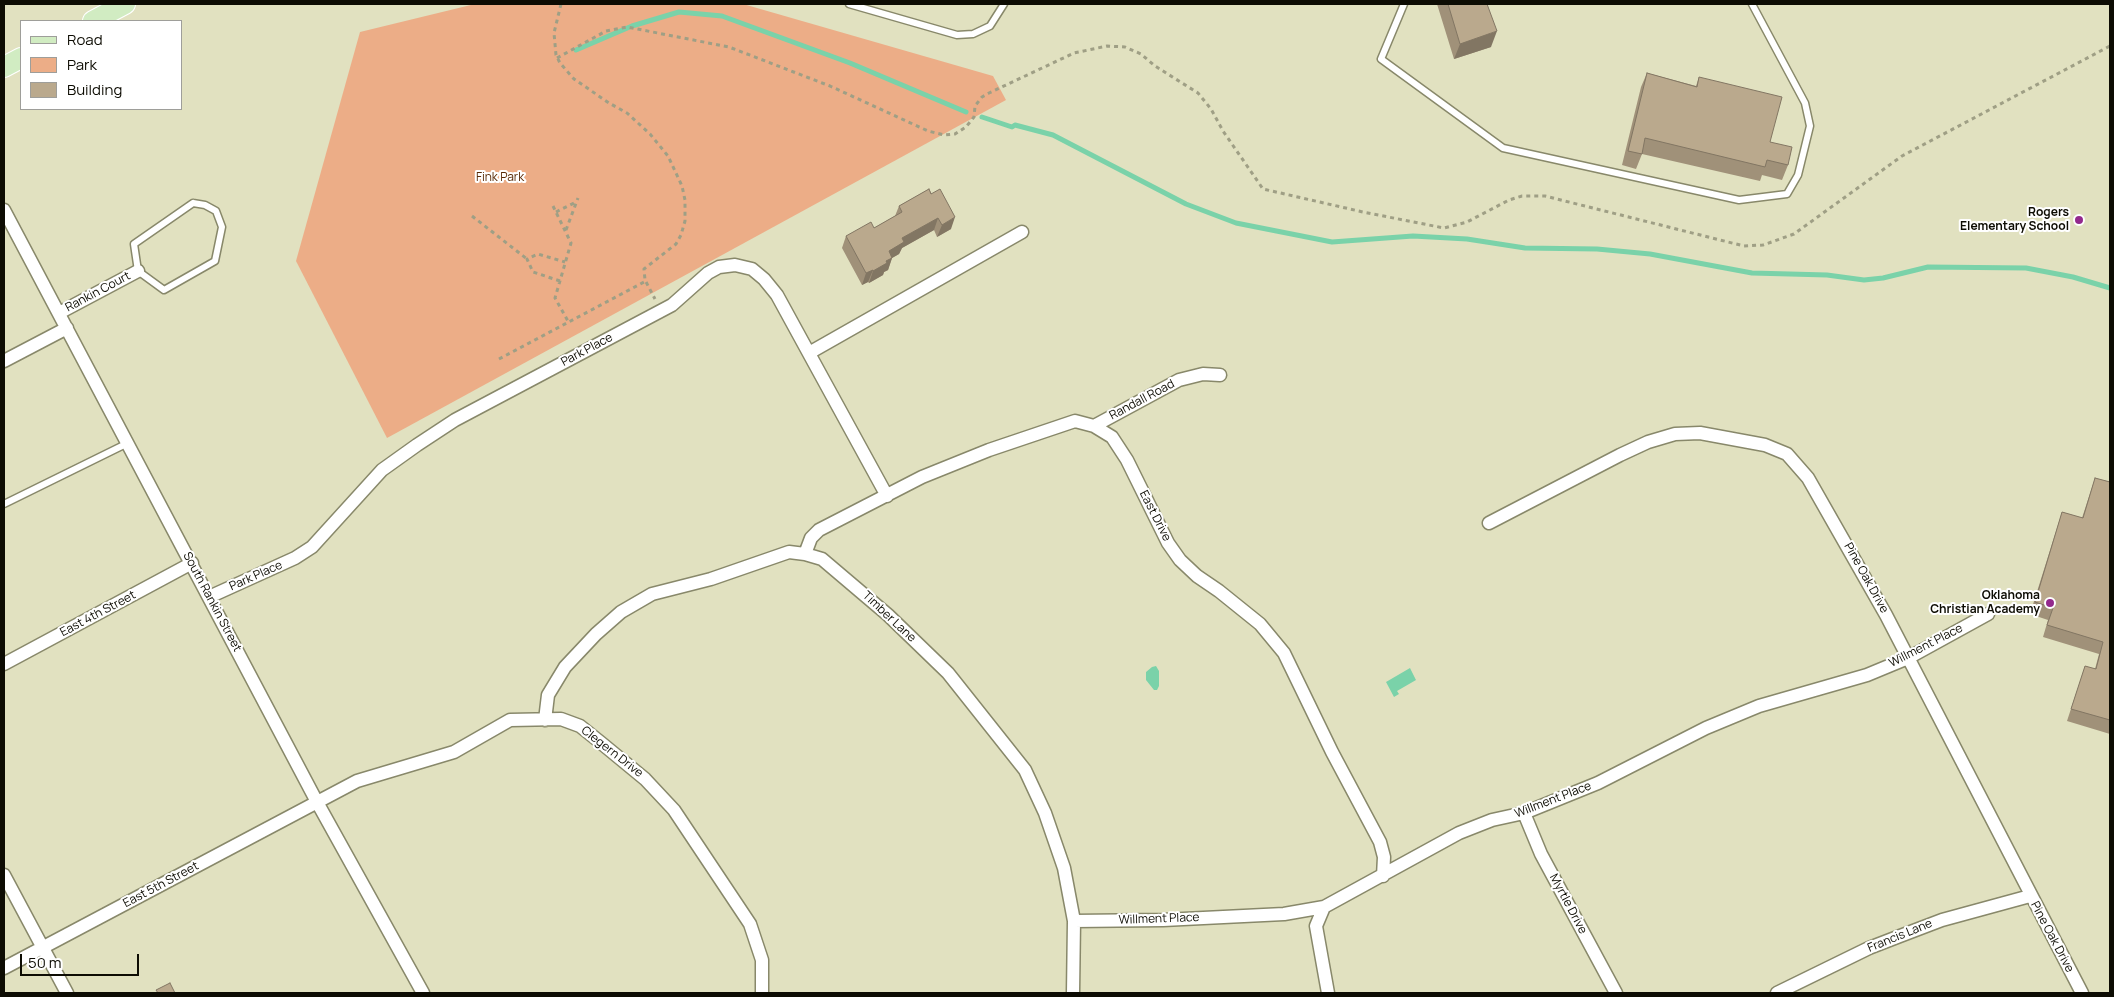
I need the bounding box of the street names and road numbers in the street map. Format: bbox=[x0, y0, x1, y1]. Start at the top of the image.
street label: Rankin Court bbox=[63, 269, 133, 315]
street label: Park Place bbox=[559, 330, 615, 370]
street label: Randall Road bbox=[1107, 377, 1177, 423]
street label: East Drive bbox=[1136, 488, 1174, 544]
street label: Pine Oak Drive bbox=[1841, 540, 1891, 616]
street label: South Rankin Street bbox=[180, 550, 244, 654]
street label: Park Place bbox=[227, 558, 285, 594]
street label: East 4th Street bbox=[58, 588, 138, 640]
street label: Timber Lane bbox=[859, 589, 919, 645]
street label: Willment Place bbox=[1887, 621, 1965, 671]
street label: Clegern Drive bbox=[578, 723, 646, 781]
street label: Willment Place bbox=[1513, 779, 1593, 821]
street label: East 5th Street bbox=[121, 859, 201, 911]
street label: Myrtle Drive bbox=[1546, 872, 1590, 936]
street label: Pine Oak Drive bbox=[2027, 899, 2077, 975]
street label: Willment Place bbox=[1118, 910, 1200, 928]
street label: Francis Lane bbox=[1865, 916, 1935, 956]

